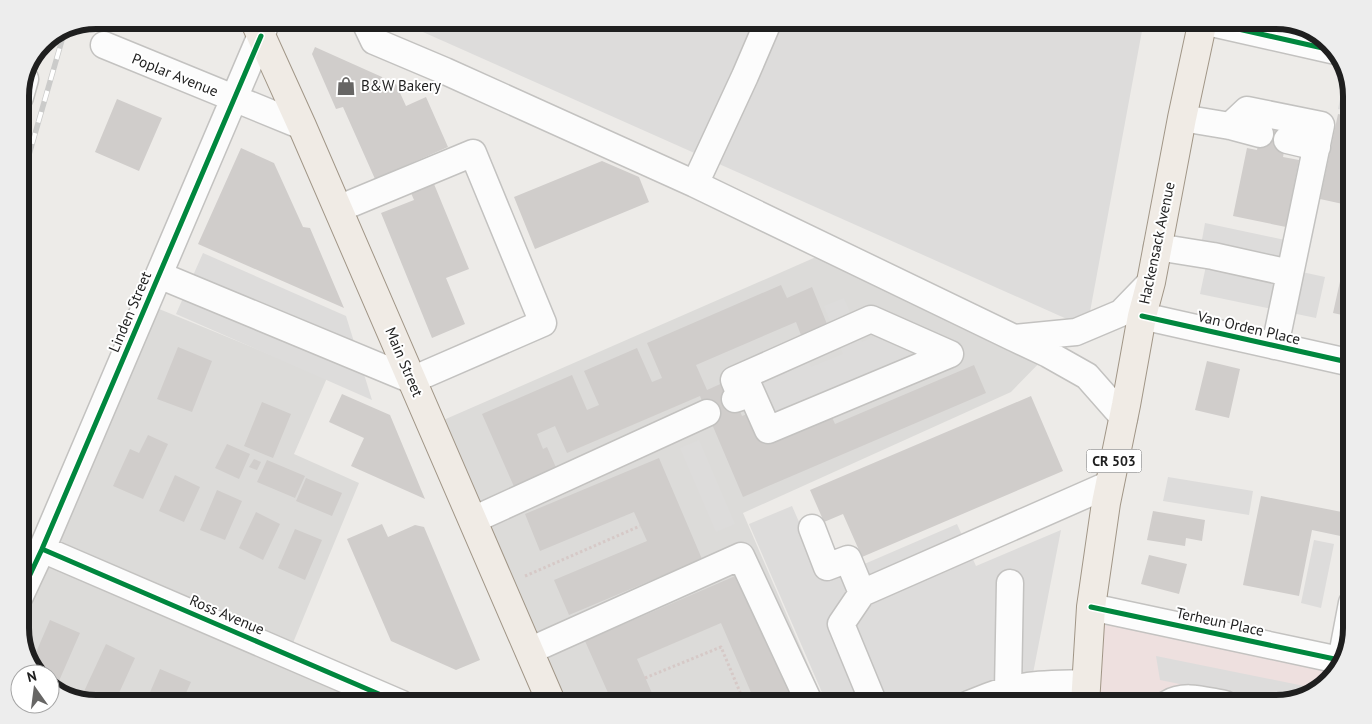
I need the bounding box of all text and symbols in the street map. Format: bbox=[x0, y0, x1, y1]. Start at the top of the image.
street label: Poplar Avenue bbox=[129, 49, 221, 100]
shop icon: B&W Bakery bbox=[335, 75, 357, 97]
place label: B&W Bakery bbox=[361, 76, 441, 95]
street label: Hackensack Avenue bbox=[1134, 180, 1179, 306]
street label: Linden Street bbox=[104, 268, 155, 355]
street label: Van Orden Place bbox=[1195, 306, 1302, 349]
street label: Main Street bbox=[381, 324, 428, 400]
road number: CR 503 bbox=[1086, 450, 1142, 472]
street label: Ross Avenue bbox=[187, 590, 267, 639]
street label: Terheun Place bbox=[1174, 603, 1266, 640]
north arrow bbox=[10, 664, 60, 714]
text: N bbox=[25, 667, 38, 686]

